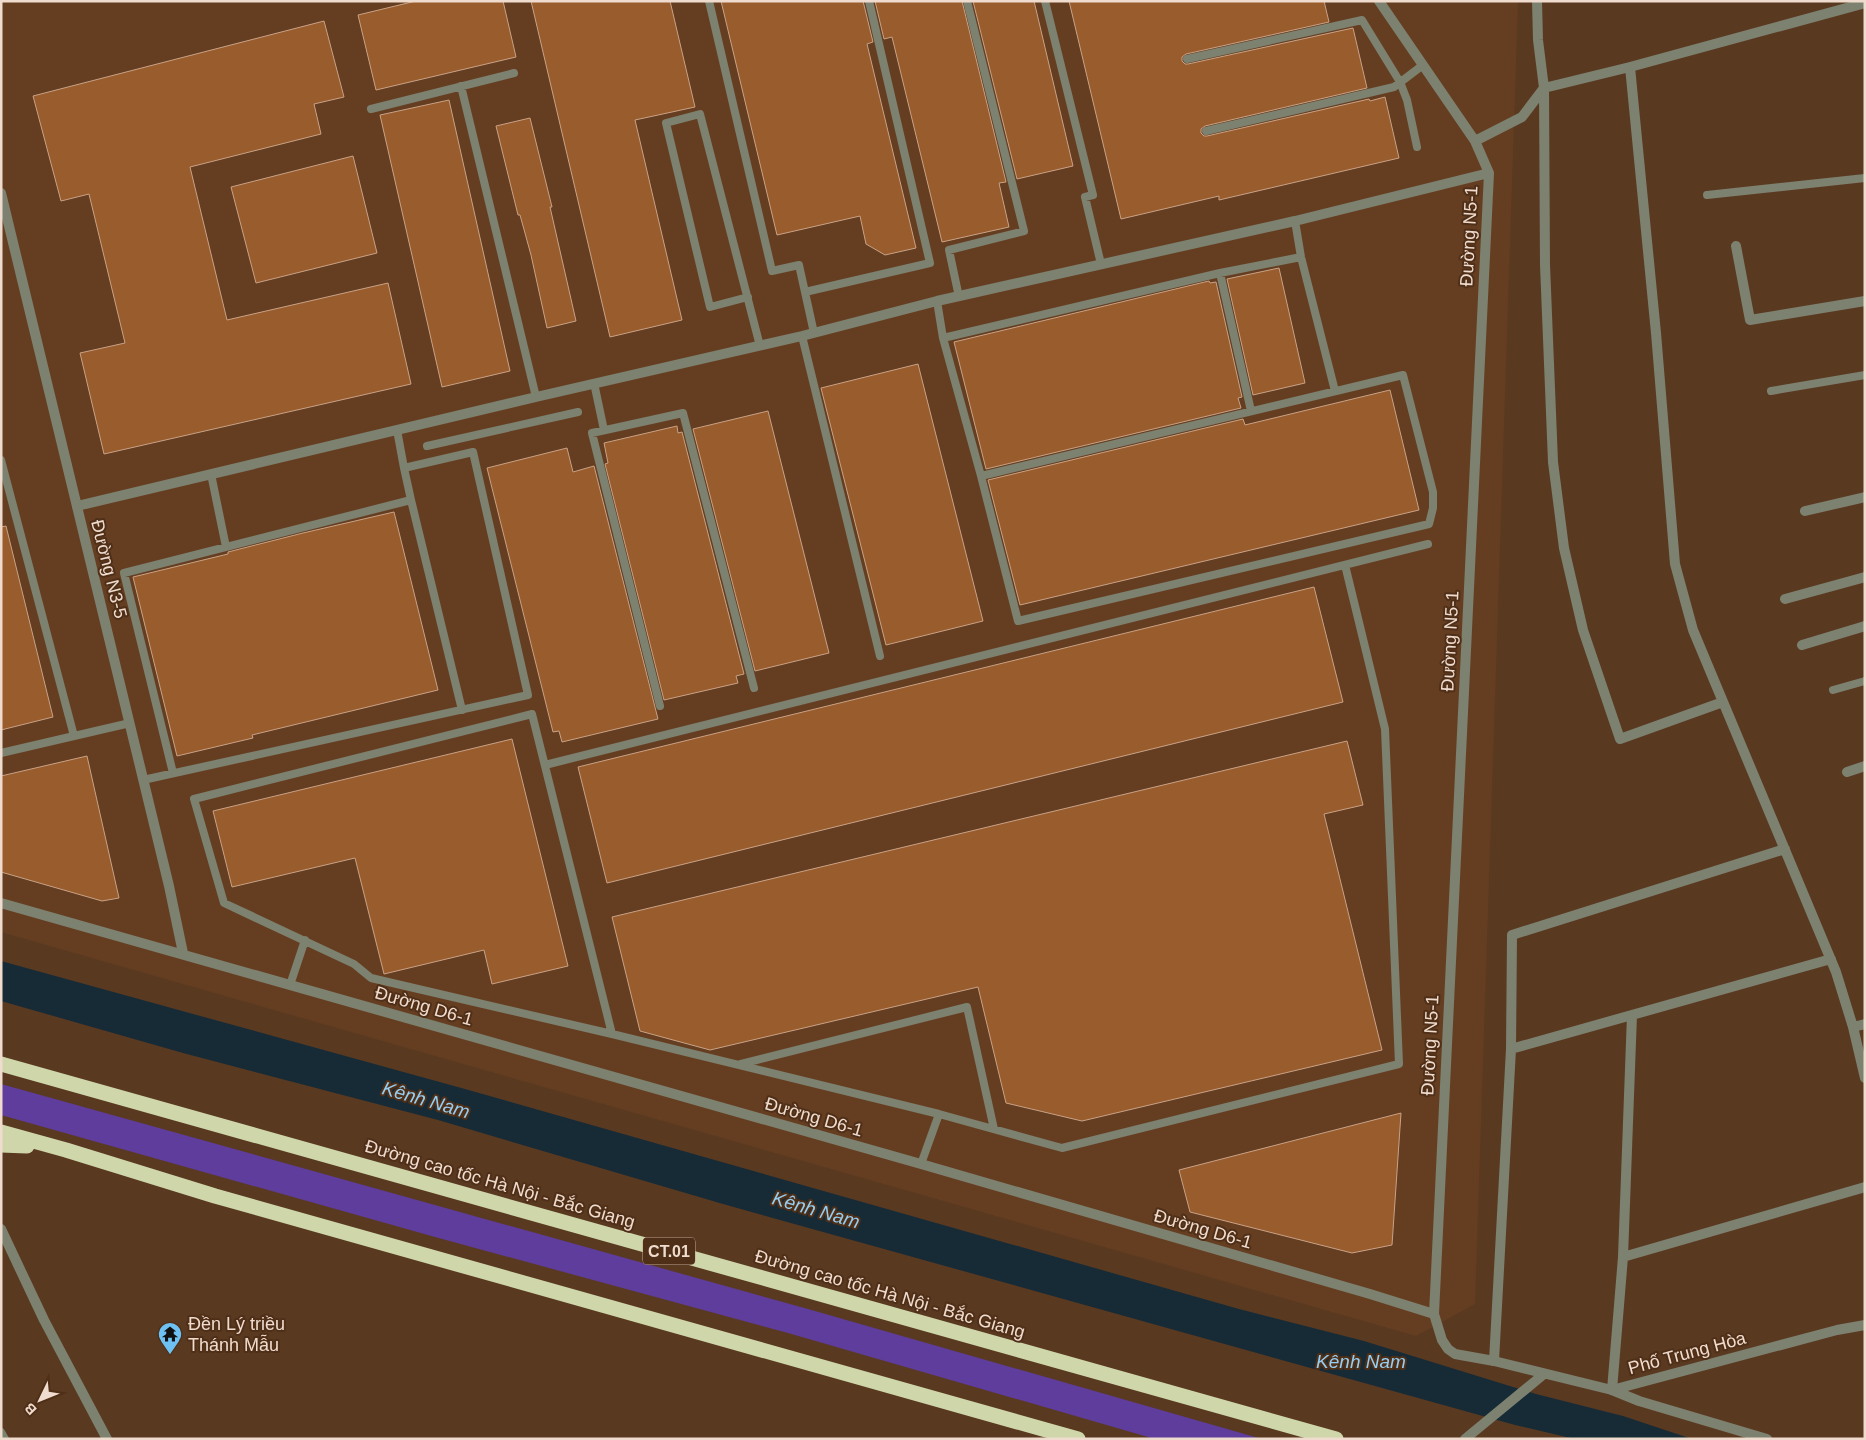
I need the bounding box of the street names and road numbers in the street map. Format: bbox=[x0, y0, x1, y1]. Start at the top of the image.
street label: Đường N5-1 bbox=[1456, 185, 1482, 287]
street label: Đường N3-5 bbox=[87, 518, 131, 620]
street label: Đường N5-1 bbox=[1437, 590, 1463, 692]
street label: Đường D6-1 bbox=[373, 982, 475, 1030]
street label: Đường N5-1 bbox=[1417, 994, 1443, 1096]
street label: Đường D6-1 bbox=[763, 1093, 865, 1141]
street label: Đường cao tốc Hà Nội - Bắc Giang bbox=[363, 1135, 638, 1232]
street label: Đường D6-1 bbox=[1152, 1205, 1254, 1253]
road number: CT.01 bbox=[643, 1238, 695, 1264]
street label: Đường cao tốc Hà Nội - Bắc Giang bbox=[753, 1245, 1028, 1342]
street label: Phố Trung Hòa bbox=[1626, 1327, 1749, 1378]

